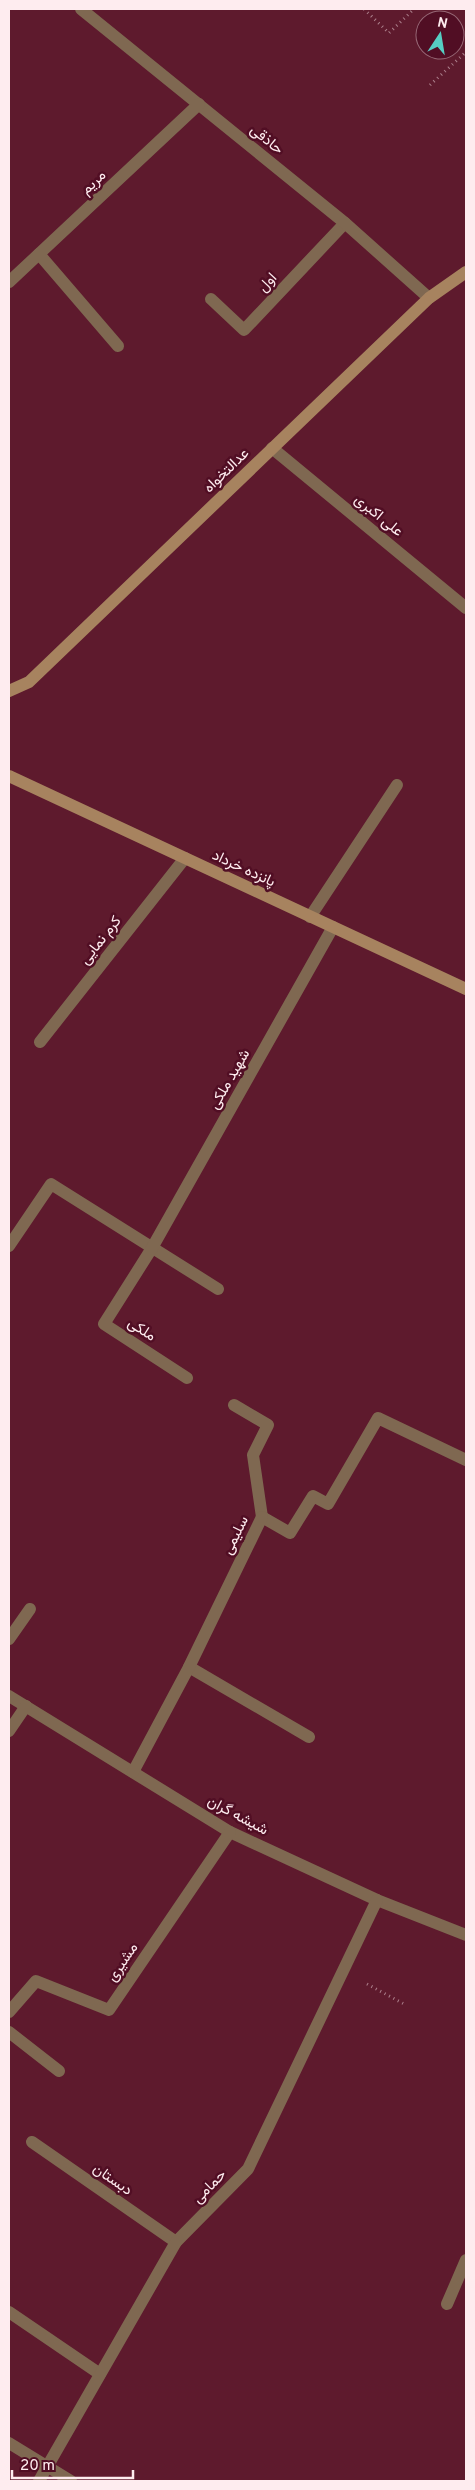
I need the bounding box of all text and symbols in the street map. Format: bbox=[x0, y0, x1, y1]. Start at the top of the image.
north arrow bbox=[415, 10, 465, 60]
text: N bbox=[436, 14, 449, 33]
street label: حاذقی bbox=[245, 121, 287, 159]
street label: مریم bbox=[77, 167, 111, 200]
street label: اول bbox=[254, 269, 282, 297]
street label: عدالتخواه bbox=[200, 445, 254, 497]
street label: علی اکبری bbox=[350, 491, 407, 542]
street label: پانزده خرداد bbox=[209, 846, 278, 892]
street label: کرم نمایی bbox=[76, 912, 126, 969]
street label: شهید ملکی bbox=[205, 1046, 255, 1113]
street label: ملکی bbox=[123, 1314, 159, 1346]
street label: سلیمی bbox=[219, 1513, 254, 1558]
street label: شیشه گران bbox=[204, 1792, 271, 1840]
street label: مشیری bbox=[103, 1940, 143, 1986]
street label: دبستان bbox=[89, 2160, 136, 2201]
street label: حمامی bbox=[189, 2166, 231, 2208]
scale bar bbox=[12, 2448, 134, 2480]
text: 20 m bbox=[20, 2457, 55, 2476]

